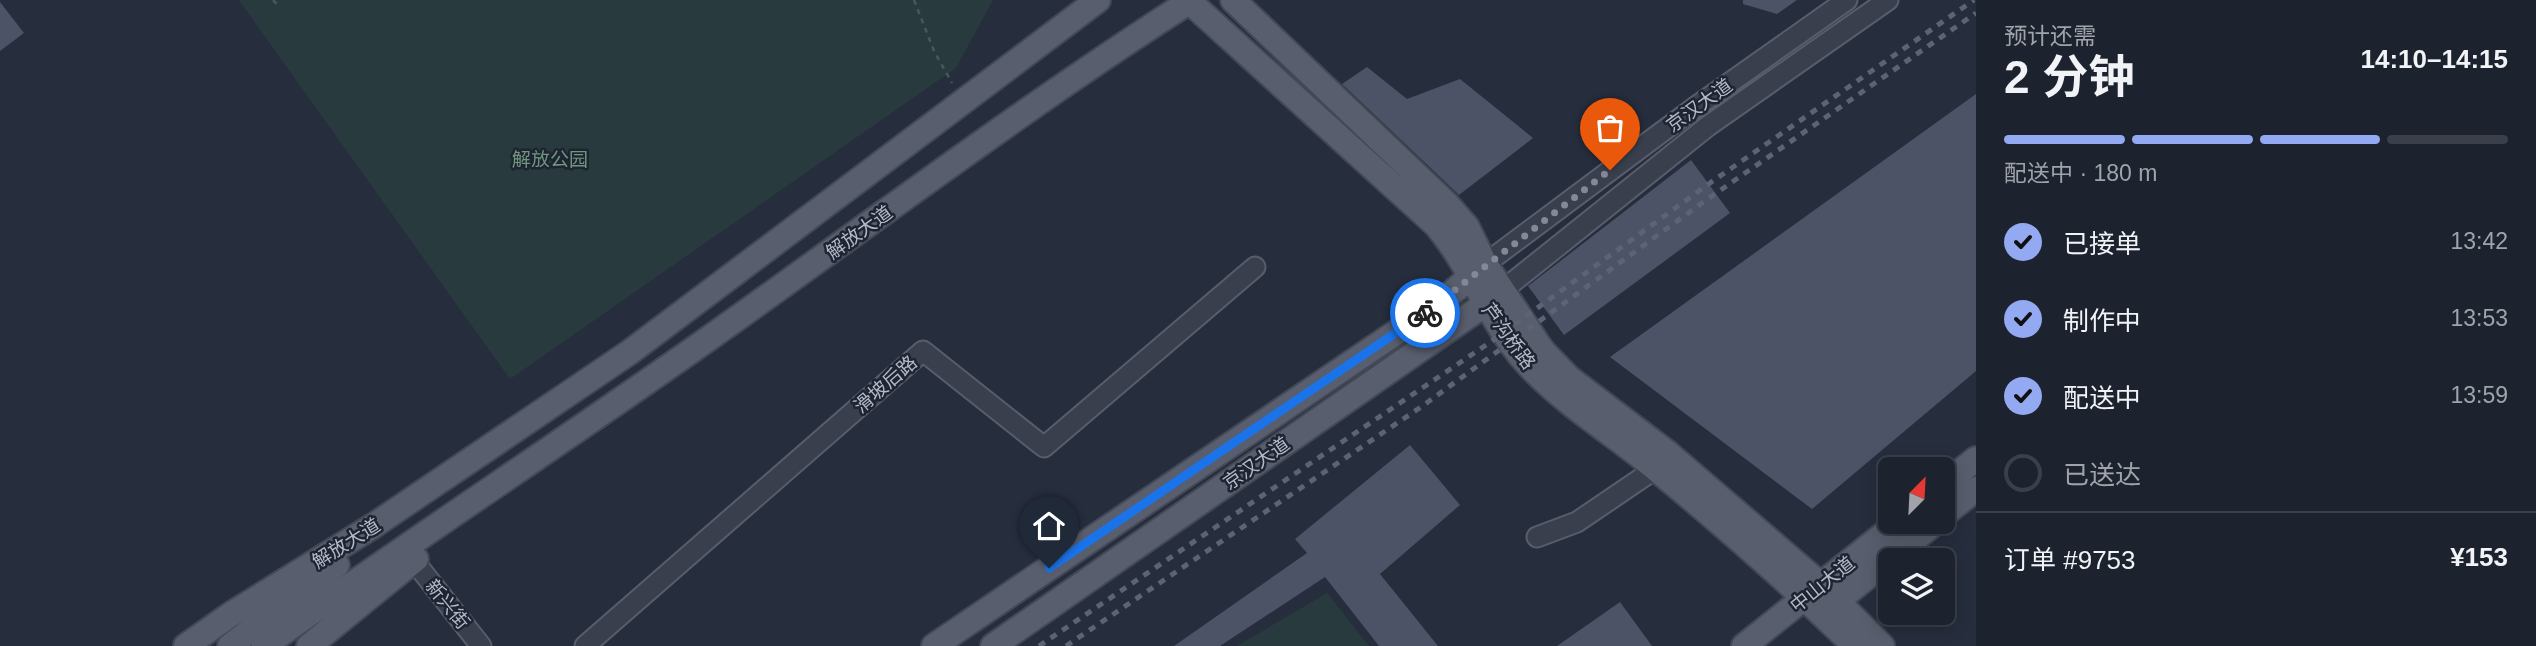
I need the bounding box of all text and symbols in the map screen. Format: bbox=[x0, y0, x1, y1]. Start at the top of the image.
text: 预计还需 bbox=[2004, 23, 2096, 49]
text: 14:10–14:15 bbox=[2361, 44, 2508, 74]
text: 2 分钟 bbox=[2004, 51, 2134, 103]
street label: 京汉大道 bbox=[1662, 75, 1736, 136]
pin bbox=[1580, 98, 1640, 170]
icon: bag bbox=[1591, 109, 1629, 147]
park label: 解放公园 bbox=[512, 149, 588, 170]
text: 配送中 · 180 m bbox=[2004, 160, 2157, 186]
street label: 解放大道 bbox=[822, 202, 896, 263]
icon: check bbox=[2004, 223, 2042, 261]
text: 13:42 bbox=[2450, 228, 2508, 254]
text: 已接单 bbox=[2063, 229, 2141, 259]
courier bbox=[1390, 278, 1460, 348]
icon: bike bbox=[1406, 294, 1444, 332]
street label: 芦沟桥路 bbox=[1478, 299, 1539, 373]
icon: check bbox=[2004, 300, 2042, 338]
text: 13:53 bbox=[2450, 305, 2508, 331]
text: 制作中 bbox=[2063, 306, 2141, 336]
street label: 滑坡后路 bbox=[850, 352, 921, 417]
icon: check bbox=[2004, 377, 2042, 415]
text: 13:59 bbox=[2450, 382, 2508, 408]
text: 配送中 bbox=[2063, 383, 2141, 413]
street label: 京汉大道 bbox=[1219, 433, 1293, 494]
north arrow bbox=[1878, 457, 1955, 534]
map controls bbox=[1878, 457, 1955, 625]
text: 已送达 bbox=[2063, 460, 2141, 490]
pin bbox=[1019, 496, 1079, 568]
icon: home bbox=[1030, 507, 1068, 545]
street label: 解放大道 bbox=[308, 514, 384, 572]
text: ¥153 bbox=[2450, 542, 2508, 572]
text: 订单 #9753 bbox=[2004, 545, 2136, 575]
button: layers bbox=[1878, 548, 1955, 625]
street label: 中山大道 bbox=[1786, 552, 1858, 616]
street label: 新兴街 bbox=[422, 576, 474, 633]

